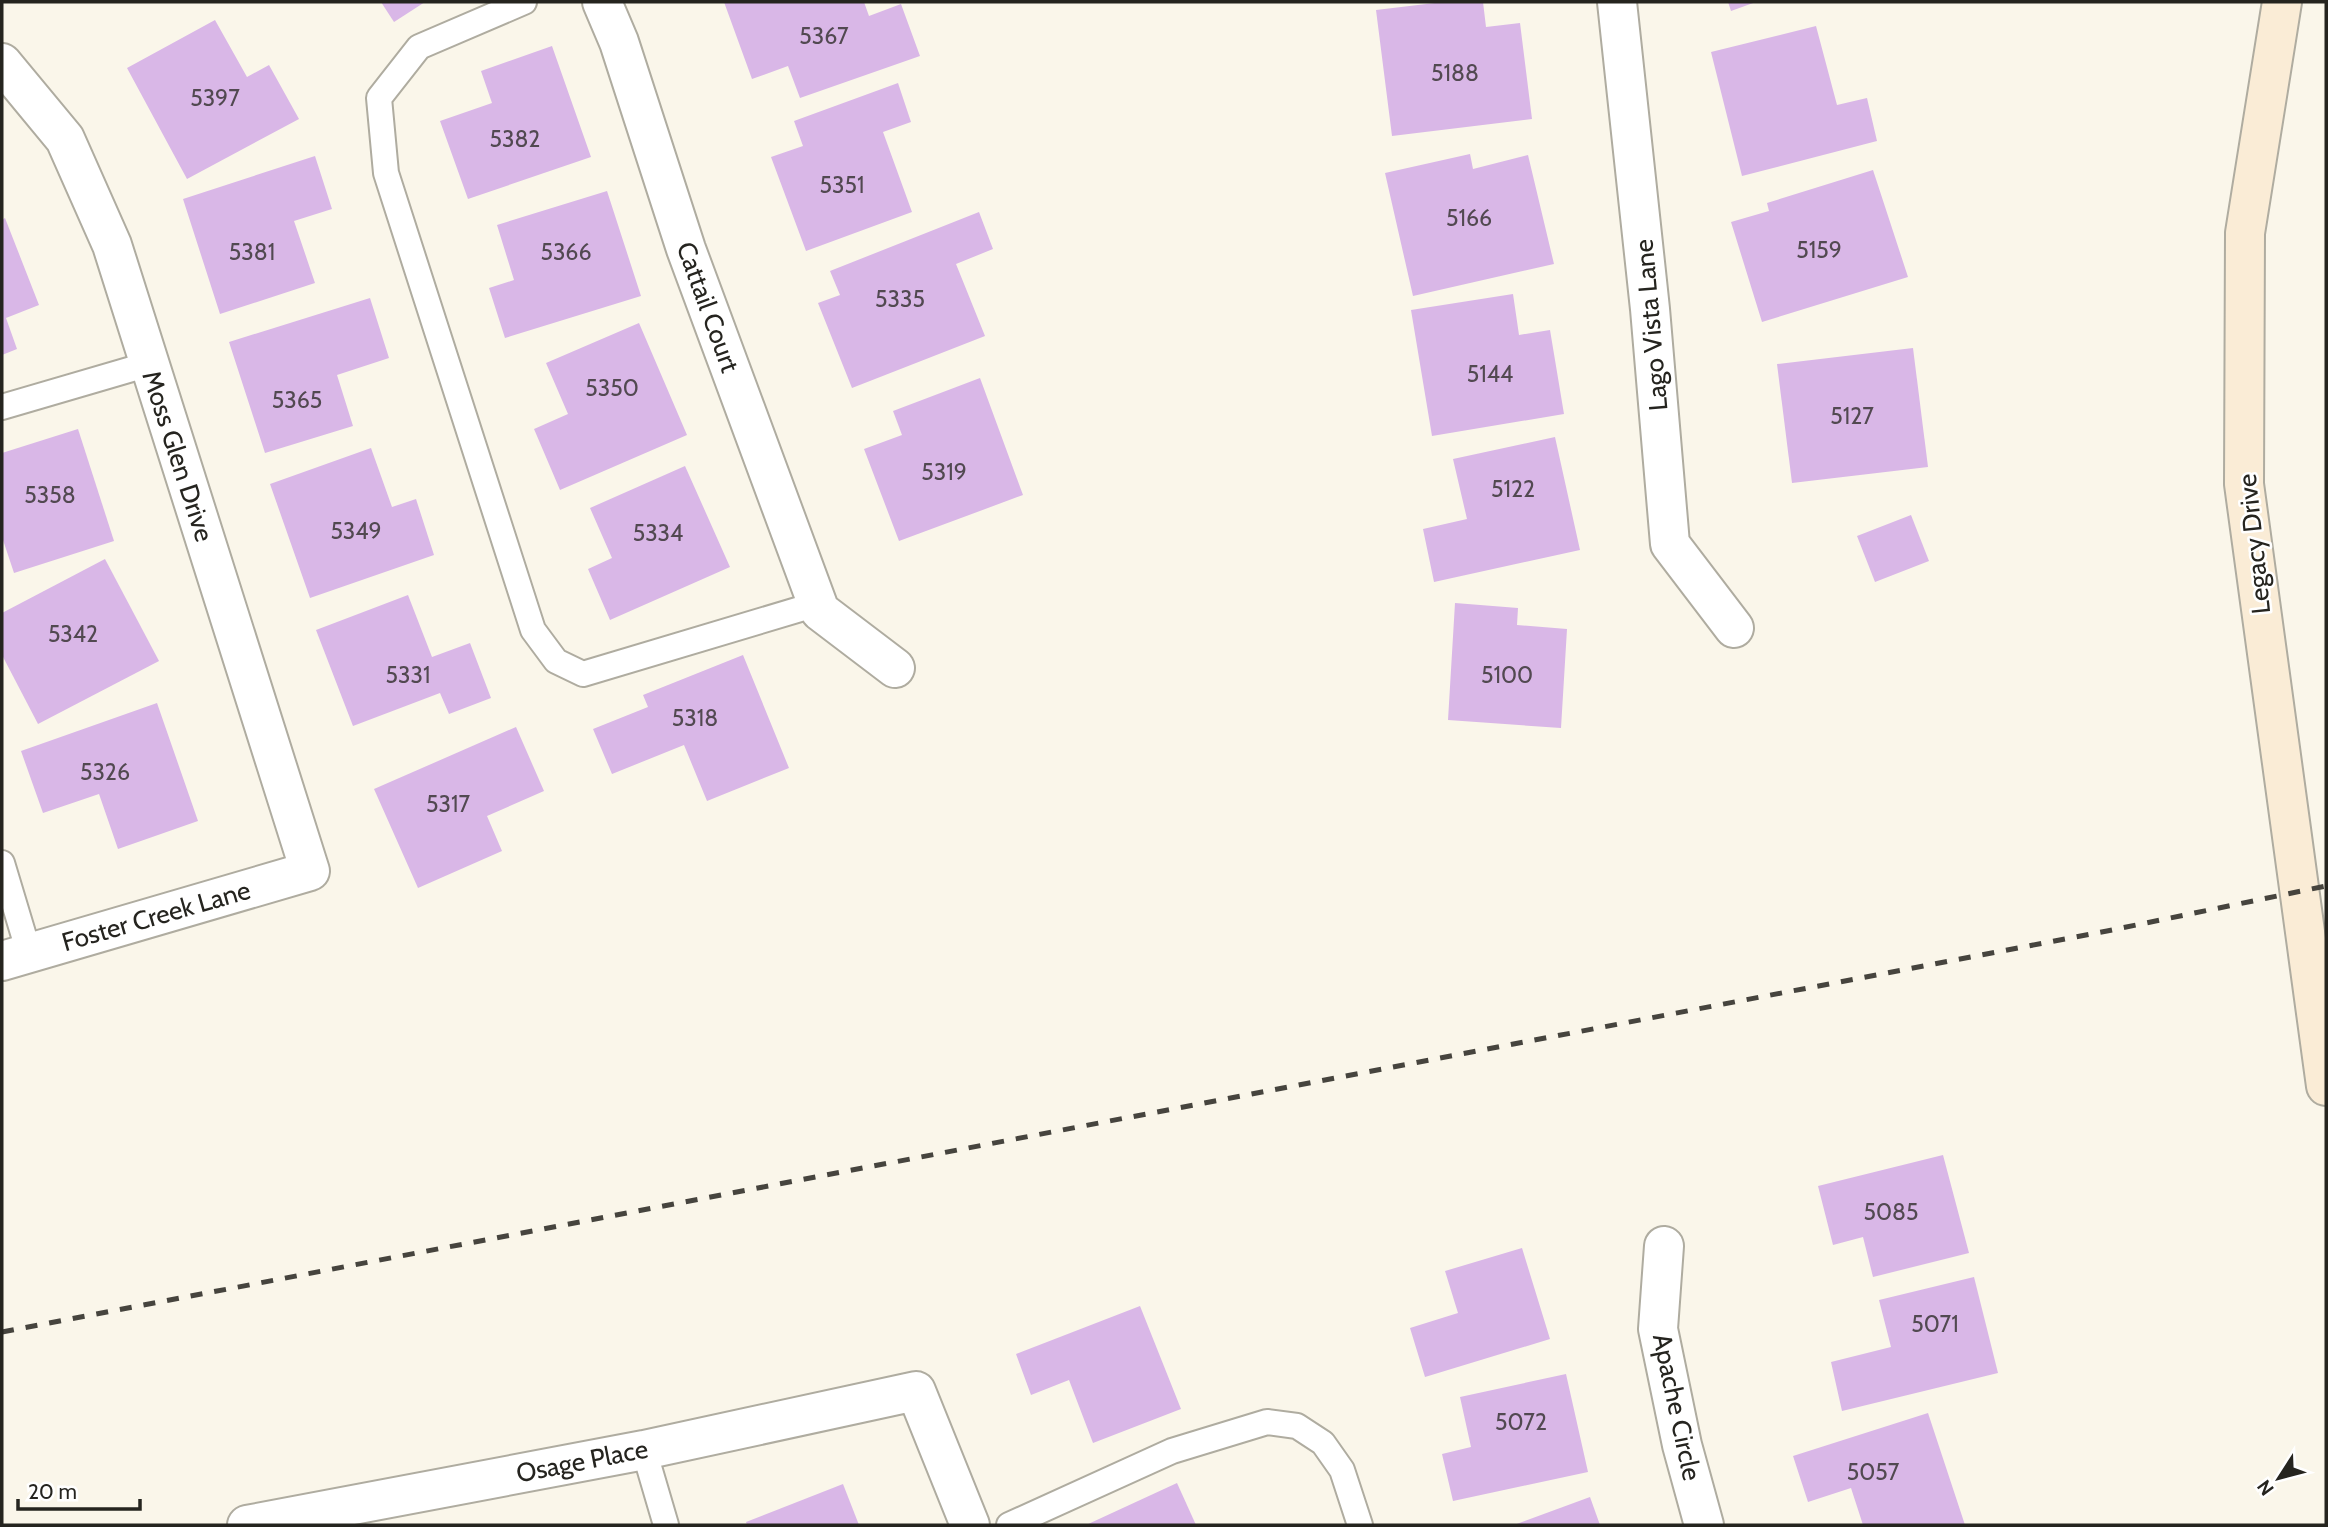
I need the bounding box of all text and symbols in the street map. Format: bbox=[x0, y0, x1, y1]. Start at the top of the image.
house number: 5367 bbox=[799, 22, 849, 50]
house number: 5188 bbox=[1431, 59, 1479, 87]
house number: 5397 bbox=[190, 84, 240, 112]
house number: 5382 bbox=[490, 125, 540, 153]
house number: 5351 bbox=[820, 171, 864, 199]
house number: 5166 bbox=[1446, 204, 1492, 232]
house number: 5159 bbox=[1796, 236, 1842, 264]
street label: Cattail Court bbox=[670, 237, 746, 377]
house number: 5381 bbox=[229, 238, 275, 266]
house number: 5366 bbox=[540, 238, 592, 266]
street label: Lago Vista Lane bbox=[1628, 238, 1674, 412]
house number: 5335 bbox=[875, 285, 925, 313]
house number: 5144 bbox=[1467, 360, 1513, 388]
street label: Moss Glen Drive bbox=[135, 366, 221, 546]
house number: 5350 bbox=[585, 374, 639, 402]
house number: 5365 bbox=[272, 386, 322, 414]
house number: 5127 bbox=[1830, 402, 1874, 430]
house number: 5319 bbox=[921, 458, 967, 486]
street label: Legacy Drive bbox=[2231, 472, 2277, 616]
house number: 5122 bbox=[1491, 475, 1535, 503]
house number: 5358 bbox=[24, 481, 76, 509]
house number: 5349 bbox=[330, 517, 382, 545]
house number: 5334 bbox=[633, 519, 683, 547]
house number: 5342 bbox=[48, 620, 98, 648]
house number: 5331 bbox=[386, 661, 430, 689]
house number: 5100 bbox=[1481, 661, 1533, 689]
house number: 5318 bbox=[672, 704, 718, 732]
house number: 5326 bbox=[80, 758, 130, 786]
house number: 5317 bbox=[426, 790, 470, 818]
street label: Foster Creek Lane bbox=[58, 874, 254, 958]
house number: 5085 bbox=[1864, 1198, 1918, 1226]
house number: 5071 bbox=[1911, 1310, 1959, 1338]
street label: Apache Circle bbox=[1646, 1331, 1708, 1483]
house number: 5072 bbox=[1495, 1408, 1547, 1436]
street label: Osage Place bbox=[513, 1433, 651, 1489]
north arrow bbox=[2244, 1443, 2314, 1513]
house number: 5057 bbox=[1847, 1458, 1900, 1486]
scale bar bbox=[18, 1468, 140, 1512]
text: N bbox=[2252, 1476, 2279, 1500]
text: 20 m bbox=[28, 1479, 77, 1504]

